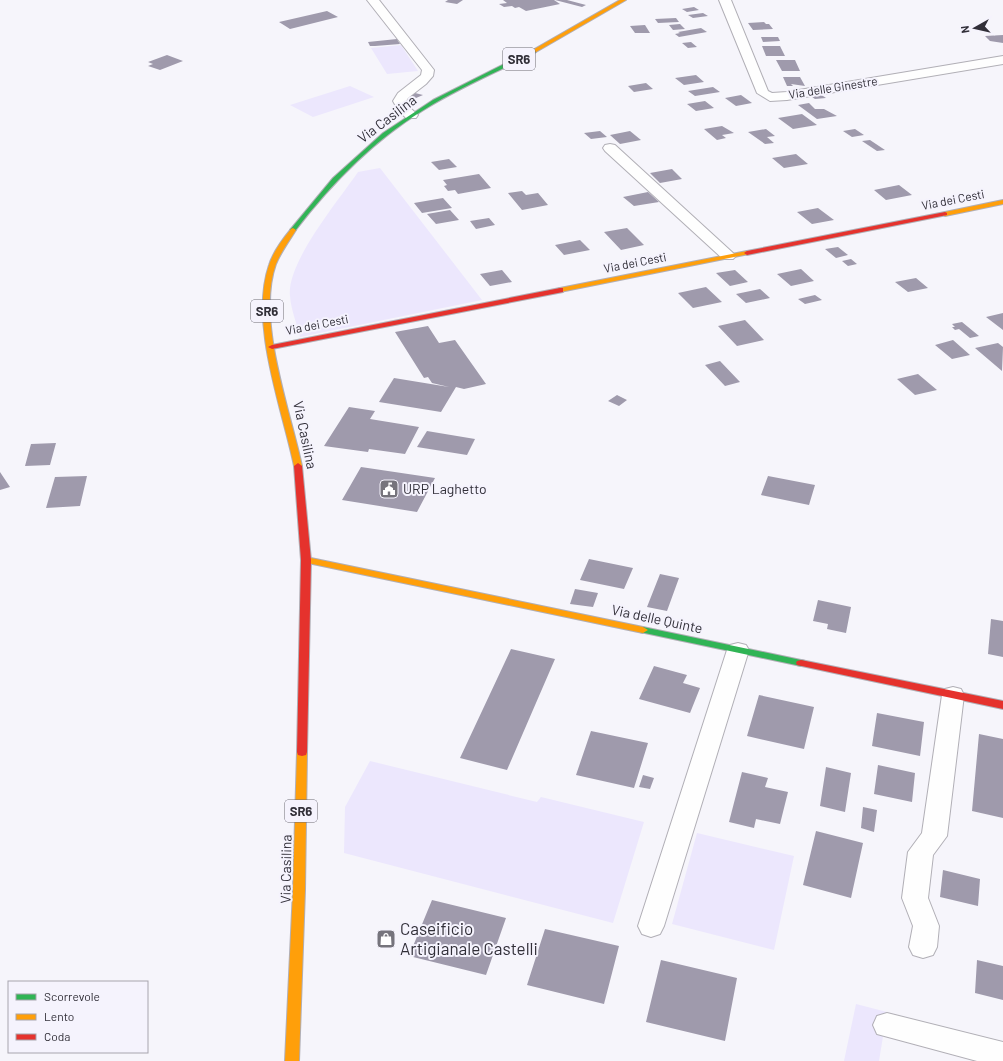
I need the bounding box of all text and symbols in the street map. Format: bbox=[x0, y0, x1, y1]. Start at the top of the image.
north arrow bbox=[955, 8, 995, 48]
text: N bbox=[958, 25, 972, 34]
road number: SR6 bbox=[503, 48, 535, 70]
street label: Via delle Ginestre bbox=[787, 73, 878, 101]
street label: Via Casilina bbox=[354, 91, 419, 146]
street label: Via dei Cesti bbox=[920, 186, 985, 212]
street label: Via dei Cesti bbox=[602, 249, 667, 275]
road number: SR6 bbox=[251, 300, 283, 322]
street label: Via dei Cesti bbox=[284, 311, 349, 337]
street label: Via Casilina bbox=[290, 399, 321, 470]
public building icon: URP Laghetto bbox=[378, 478, 400, 500]
place label: URP Laghetto bbox=[403, 480, 487, 497]
street label: Via delle Quinte bbox=[610, 601, 704, 636]
road number: SR6 bbox=[285, 800, 317, 822]
street label: Via Casilina bbox=[276, 834, 295, 904]
place label: Caseificio Artigianale Castelli bbox=[400, 918, 538, 958]
shop icon: Caseificio Artigianale Castelli bbox=[375, 928, 397, 950]
legend bbox=[8, 981, 148, 1053]
text: Scorrevole bbox=[44, 989, 100, 1003]
text: Lento bbox=[44, 1009, 74, 1023]
text: Coda bbox=[44, 1029, 71, 1043]

